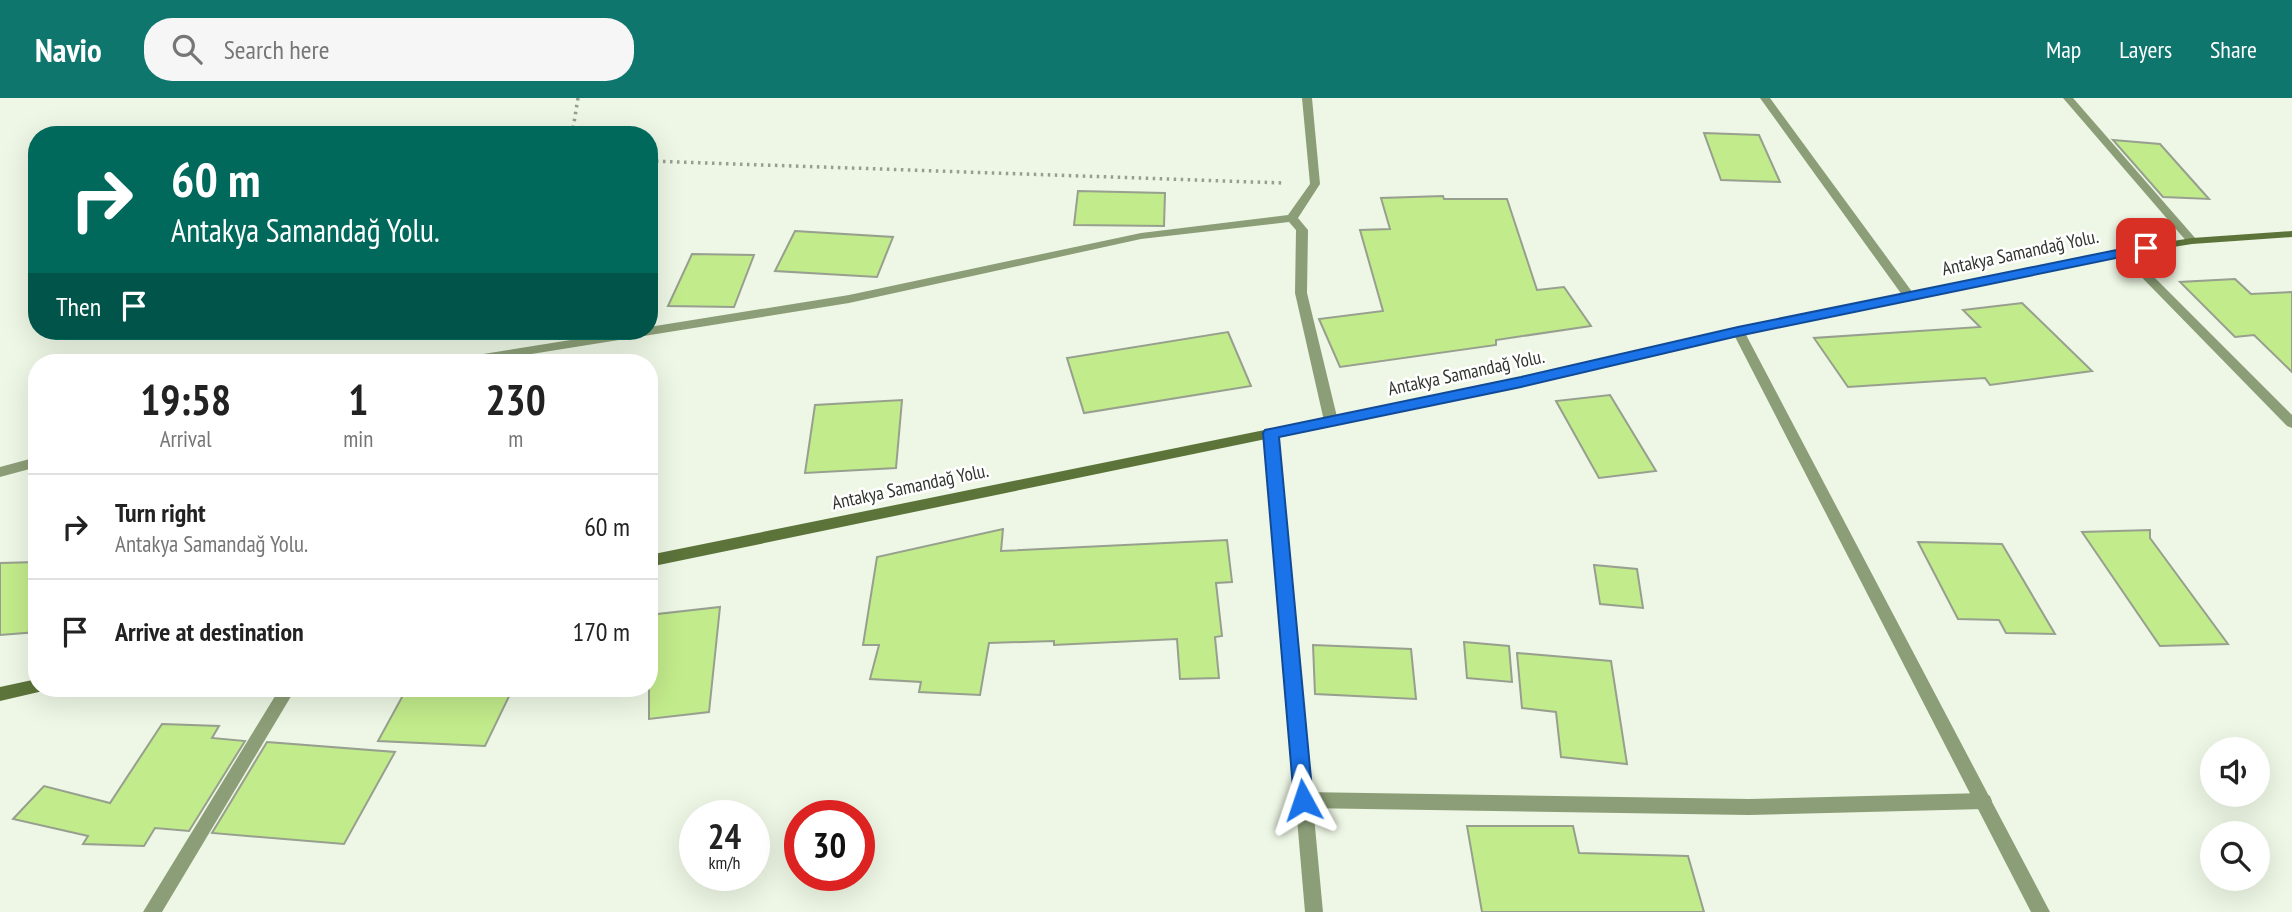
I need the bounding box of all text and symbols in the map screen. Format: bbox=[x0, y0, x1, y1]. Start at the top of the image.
search box bbox=[144, 18, 634, 81]
text: Navio bbox=[35, 28, 102, 71]
icon: search bbox=[168, 30, 206, 68]
text: Search here bbox=[224, 33, 329, 66]
text: Map bbox=[2046, 34, 2081, 65]
text: Layers bbox=[2119, 34, 2172, 65]
text: Share bbox=[2210, 34, 2257, 65]
text: 60 m bbox=[171, 147, 260, 211]
icon: right bbox=[56, 154, 147, 245]
text: Antakya Samandağ Yolu. bbox=[171, 209, 440, 251]
pin bbox=[2116, 218, 2176, 278]
street label: Antakya Samandağ Yolu. bbox=[1939, 224, 2101, 280]
icon: arrive bbox=[2127, 229, 2165, 267]
icon: arrive bbox=[115, 287, 153, 325]
text: Then bbox=[56, 290, 101, 323]
street label: Antakya Samandağ Yolu. bbox=[1385, 344, 1547, 400]
text: 19:58 bbox=[140, 372, 231, 427]
text: 1 bbox=[348, 372, 368, 427]
text: 230 bbox=[486, 372, 546, 427]
text: Arrival bbox=[160, 424, 212, 453]
text: min bbox=[343, 424, 373, 453]
text: m bbox=[508, 424, 523, 453]
street label: Antakya Samandağ Yolu. bbox=[829, 458, 991, 514]
text: Turn right bbox=[115, 496, 206, 529]
icon: right bbox=[56, 508, 94, 546]
text: 60 m bbox=[584, 510, 630, 543]
text: Antakya Samandağ Yolu. bbox=[115, 529, 308, 558]
icon: arrive bbox=[56, 613, 94, 651]
text: Arrive at destination bbox=[115, 615, 304, 648]
text: 170 m bbox=[572, 615, 630, 648]
map controls bbox=[2200, 737, 2270, 891]
button: sound bbox=[2200, 737, 2270, 807]
position arrow bbox=[1266, 763, 1340, 837]
speed limit sign: 30 bbox=[784, 800, 875, 891]
text: 24 bbox=[708, 813, 741, 859]
button: search bbox=[2200, 821, 2270, 891]
text: km/h bbox=[709, 851, 740, 874]

